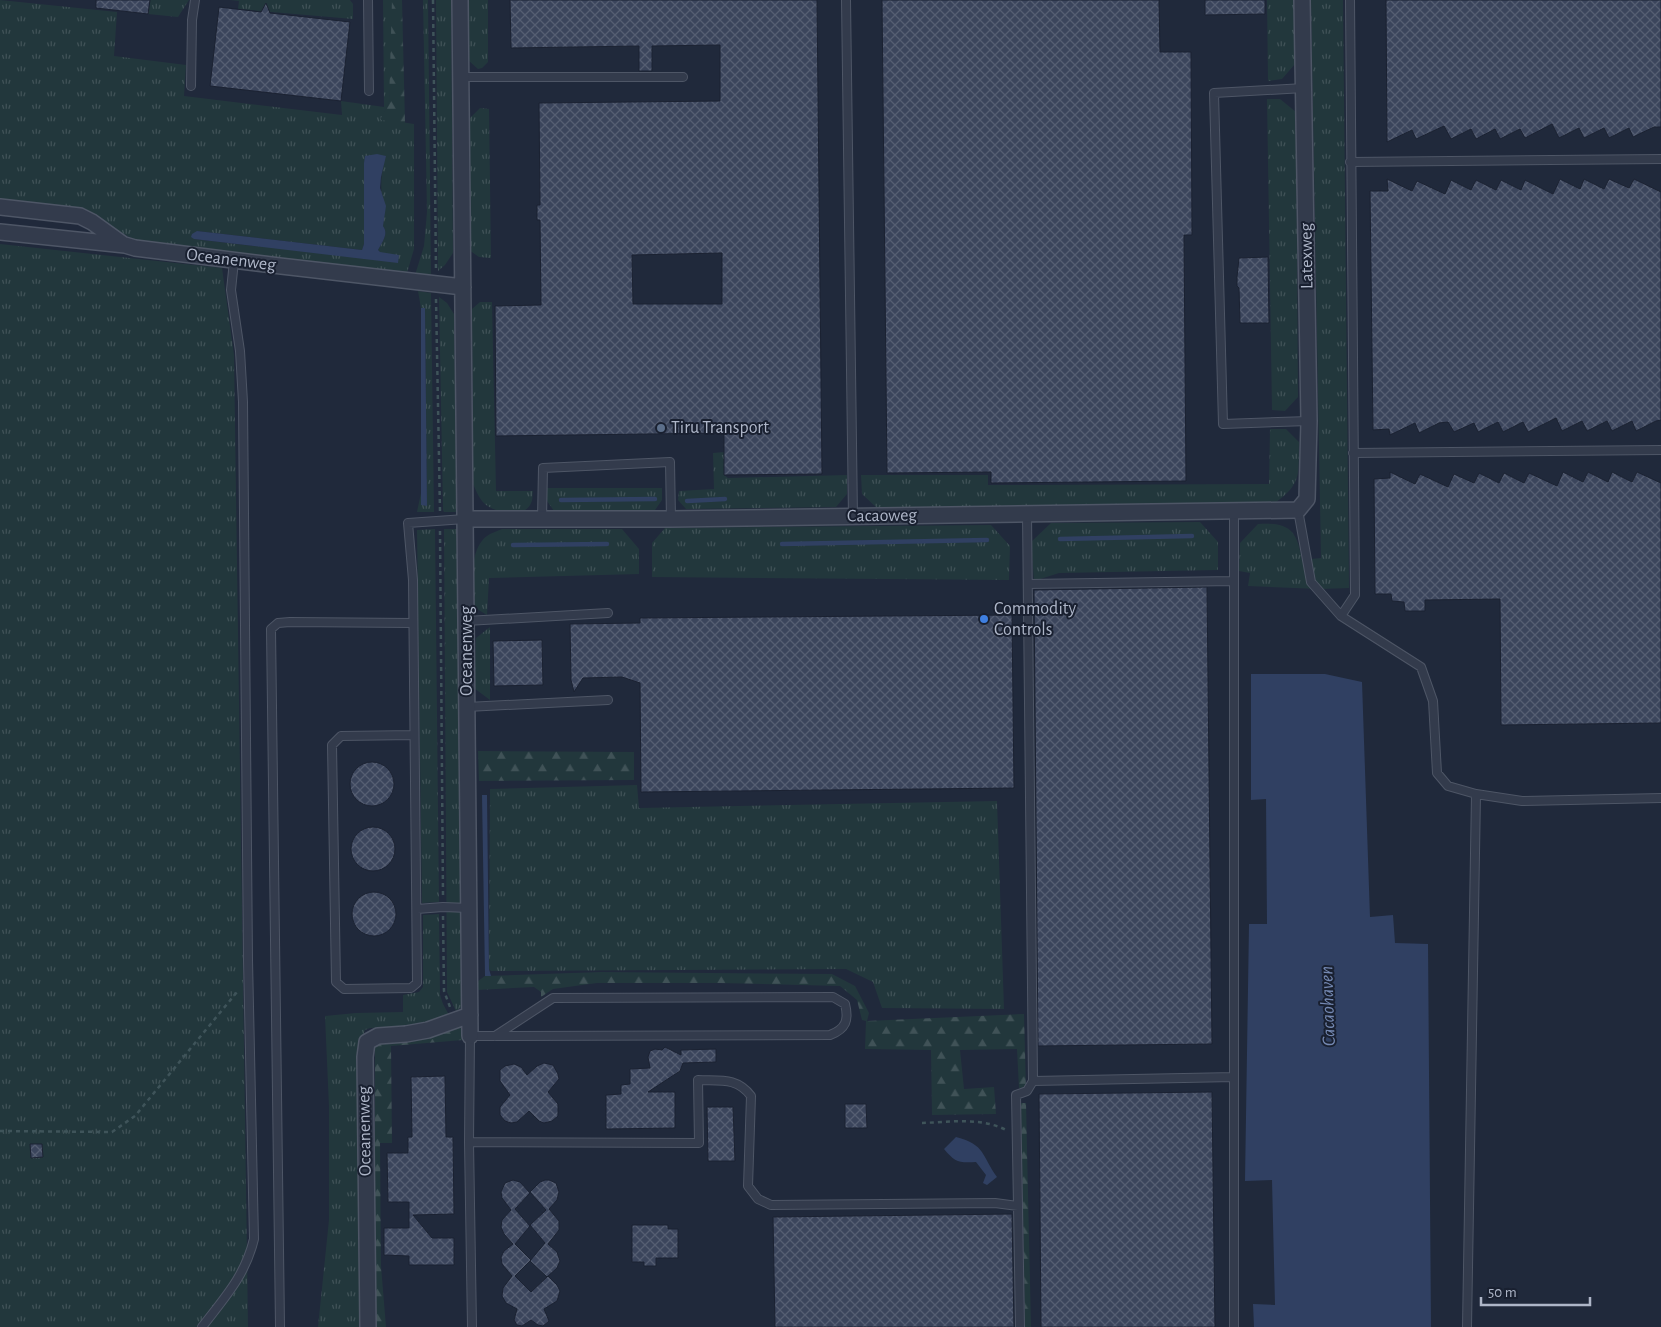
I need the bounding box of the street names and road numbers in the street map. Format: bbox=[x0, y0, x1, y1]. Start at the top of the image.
street label: Latexweg bbox=[1297, 223, 1317, 289]
street label: Oceanenweg bbox=[185, 246, 277, 274]
street label: Cacaoweg bbox=[847, 506, 917, 526]
street label: Oceanenweg bbox=[458, 606, 476, 696]
street label: Oceanenweg bbox=[355, 1086, 375, 1176]

